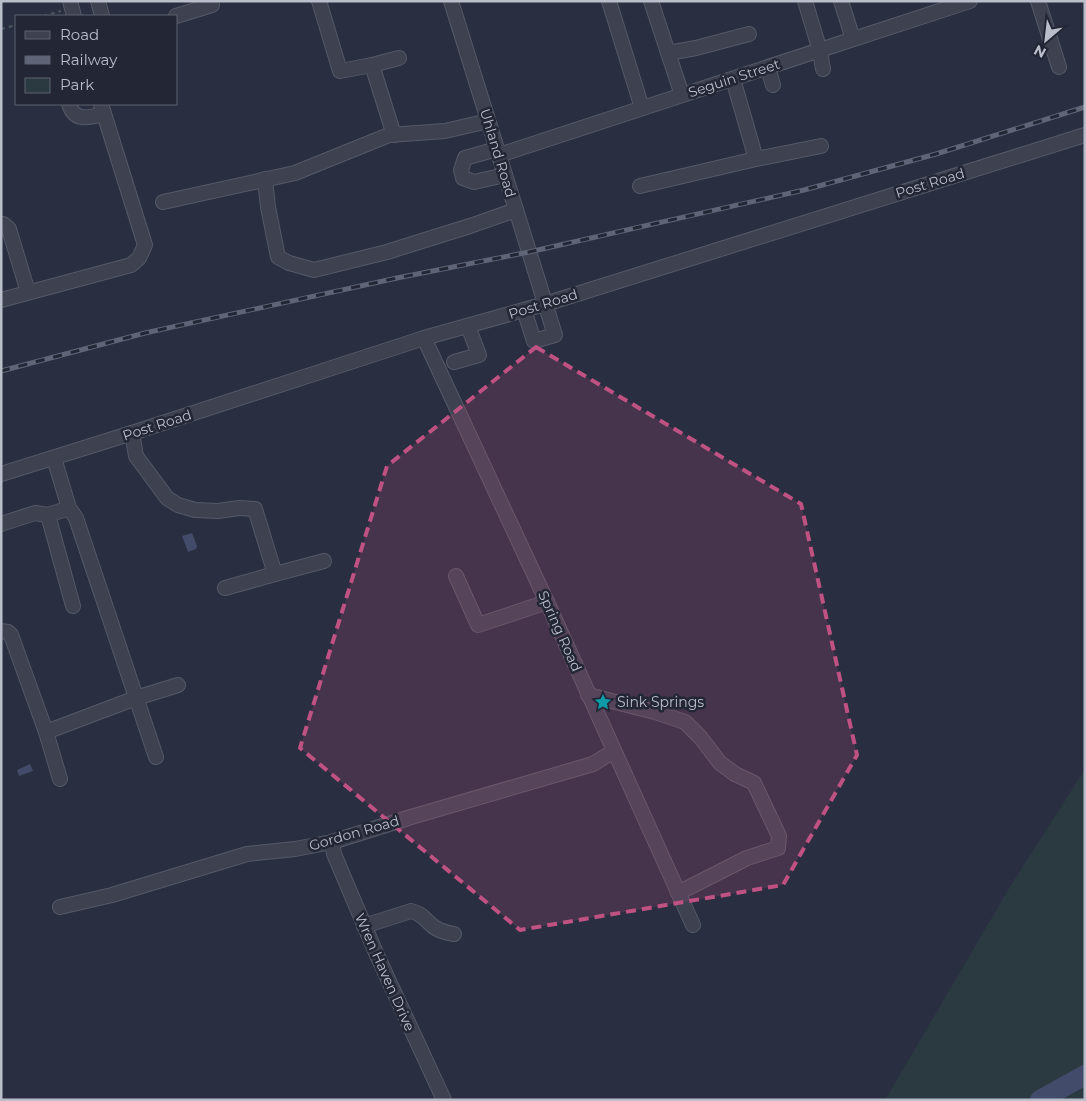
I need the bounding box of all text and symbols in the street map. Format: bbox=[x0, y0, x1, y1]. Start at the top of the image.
legend bbox=[15, 15, 178, 105]
north arrow bbox=[1021, 15, 1071, 65]
text: Road bbox=[60, 25, 99, 44]
text: N bbox=[1031, 41, 1049, 62]
text: Railway bbox=[60, 50, 118, 69]
street label: Seguin Street bbox=[686, 55, 782, 101]
text: Park bbox=[60, 75, 94, 94]
street label: Uhland Road bbox=[476, 106, 520, 200]
street label: Post Road bbox=[893, 164, 967, 202]
street label: Post Road bbox=[506, 285, 580, 323]
street label: Post Road bbox=[120, 405, 194, 445]
street label: Spring Road bbox=[534, 588, 586, 674]
place icon: Sink Springs bbox=[593, 692, 613, 712]
place label: Sink Springs bbox=[617, 693, 704, 711]
street label: Gordon Road bbox=[307, 812, 401, 854]
street label: Wren Haven Drive bbox=[351, 910, 419, 1034]

